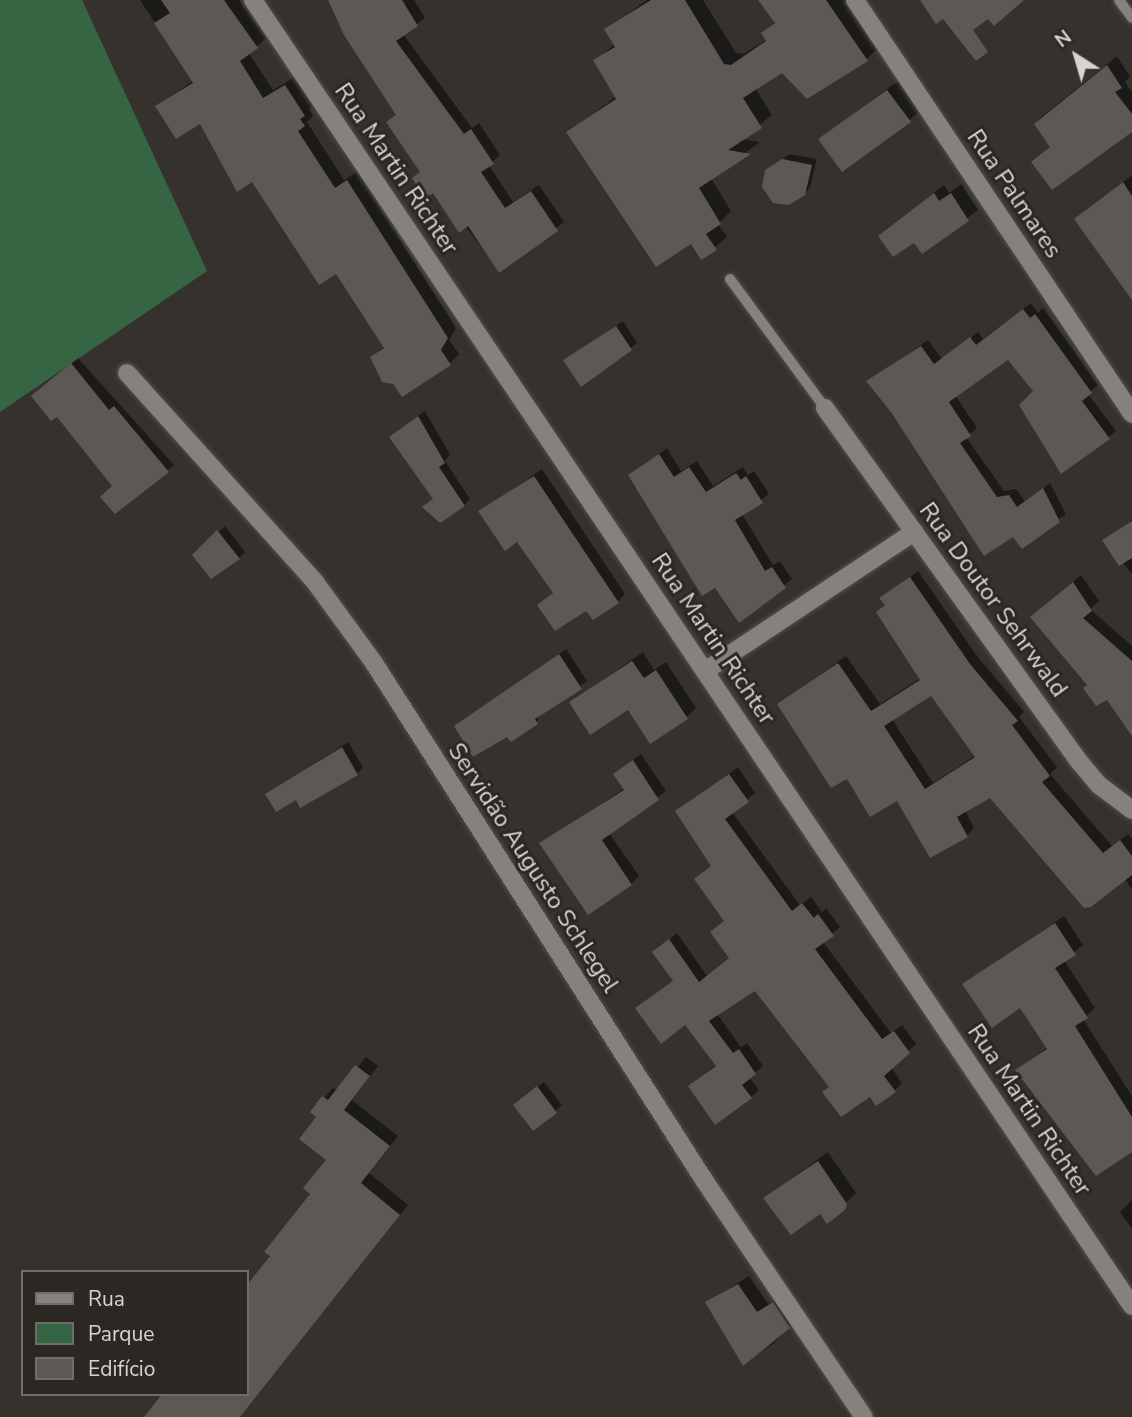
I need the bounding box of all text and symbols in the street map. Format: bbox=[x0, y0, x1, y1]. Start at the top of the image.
north arrow bbox=[1041, 21, 1111, 91]
text: N bbox=[1050, 25, 1077, 54]
street label: Rua Martin Richter bbox=[328, 78, 464, 260]
street label: Rua Palmares bbox=[960, 124, 1068, 264]
street label: Rua Doutor Sehrwald bbox=[913, 497, 1073, 703]
street label: Rua Martin Richter bbox=[645, 548, 781, 730]
street label: Servidão Augusto Schlegel bbox=[441, 738, 625, 998]
street label: Rua Martin Richter bbox=[961, 1019, 1097, 1201]
legend bbox=[21, 1270, 248, 1396]
text: Rua bbox=[88, 1285, 125, 1313]
text: Parque bbox=[88, 1320, 155, 1348]
text: Edifício bbox=[88, 1355, 155, 1383]

